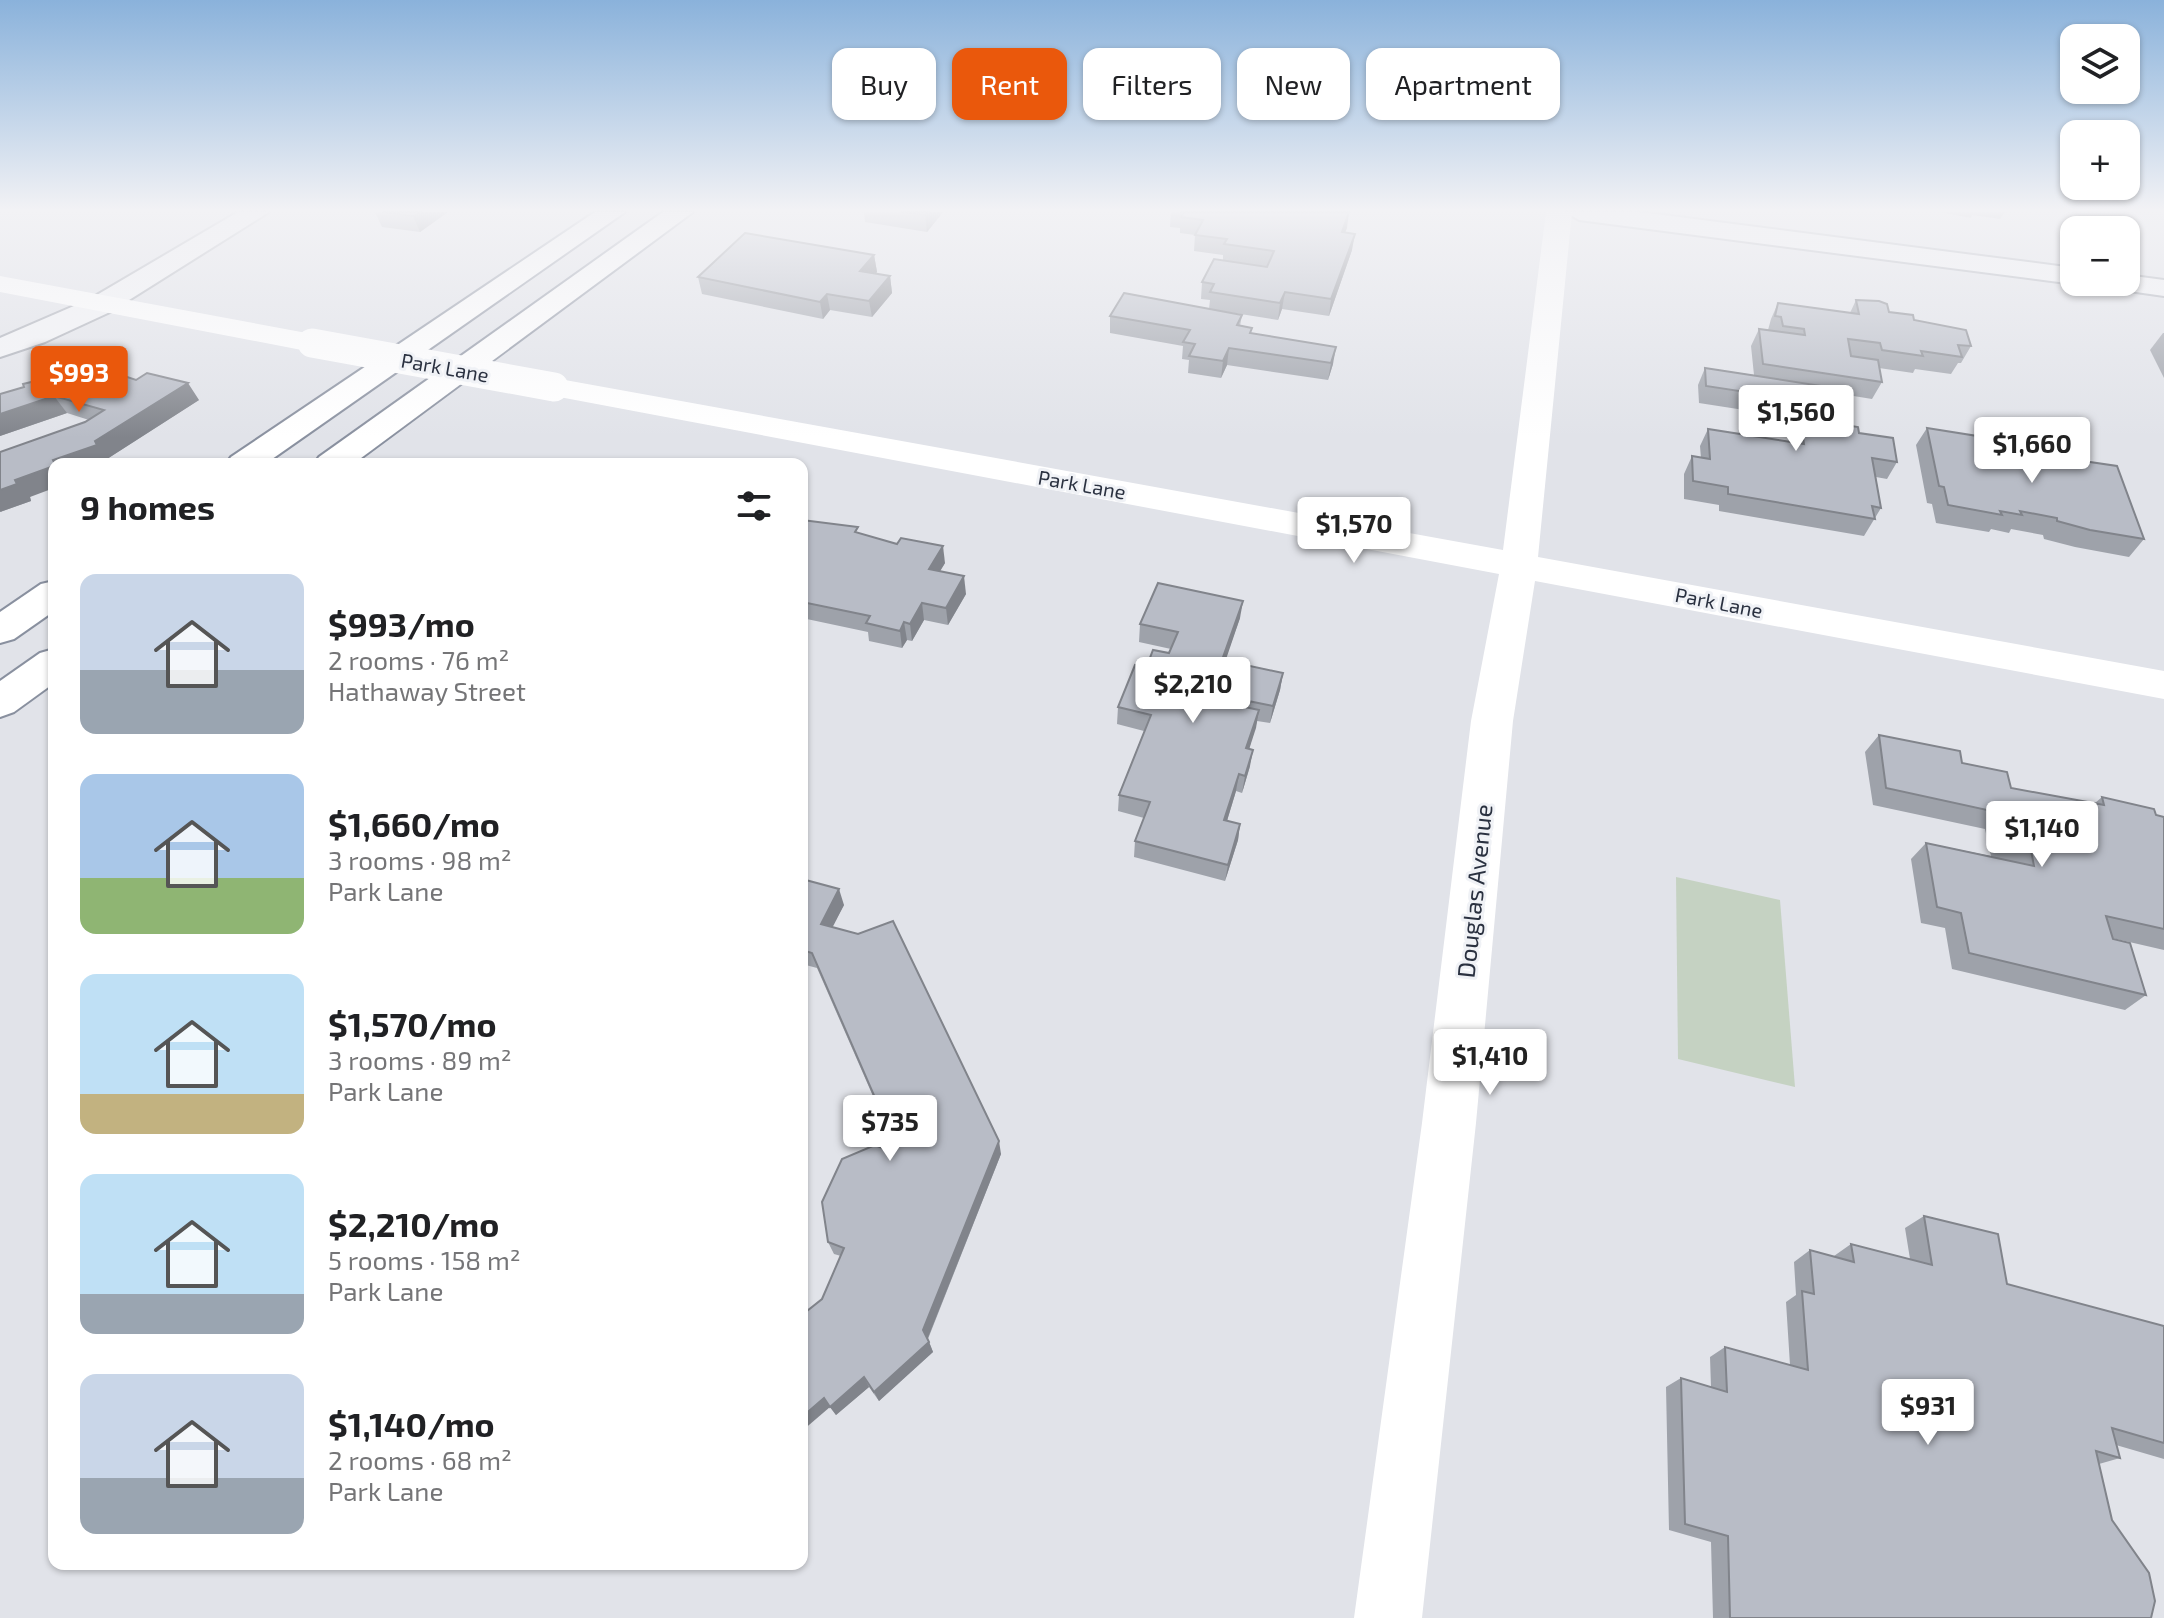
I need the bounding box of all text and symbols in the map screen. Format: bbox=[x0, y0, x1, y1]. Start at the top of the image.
map controls bbox=[2060, 24, 2140, 296]
button: layers bbox=[2060, 24, 2140, 104]
chip: Buy bbox=[832, 48, 936, 120]
chip: Rent bbox=[952, 48, 1067, 120]
chip: Filters bbox=[1083, 48, 1221, 120]
chip: New bbox=[1237, 48, 1350, 120]
chip: Apartment bbox=[1366, 48, 1560, 120]
button: + bbox=[2060, 120, 2140, 200]
button: − bbox=[2060, 216, 2140, 296]
pin: $993 bbox=[32, 346, 126, 414]
street label: Park Lane bbox=[399, 347, 491, 387]
text: $993 bbox=[49, 356, 109, 387]
pin: $1,560 bbox=[1731, 385, 1861, 453]
text: $1,560 bbox=[1757, 395, 1835, 426]
pin: $1,660 bbox=[1967, 417, 2097, 485]
text: $1,660 bbox=[1992, 427, 2072, 458]
street label: Park Lane bbox=[1036, 464, 1128, 504]
icon: filters bbox=[732, 484, 776, 528]
text: 9 homes bbox=[80, 486, 215, 527]
pin: $1,570 bbox=[1289, 497, 1419, 565]
text: $1,570 bbox=[1315, 507, 1393, 538]
street label: Park Lane bbox=[1673, 582, 1765, 622]
text: $993/mo bbox=[328, 603, 475, 644]
icon: home bbox=[144, 606, 240, 702]
text: 2 rooms · 76 m² bbox=[328, 644, 509, 675]
pin: $2,210 bbox=[1128, 657, 1258, 725]
text: $2,210 bbox=[1153, 667, 1233, 698]
text: Hathaway Street bbox=[328, 675, 526, 706]
pin: $1,140 bbox=[1977, 801, 2107, 869]
text: $1,660/mo bbox=[328, 803, 500, 844]
street label: Douglas Avenue bbox=[1450, 803, 1498, 979]
icon: home bbox=[144, 806, 240, 902]
text: $1,140 bbox=[2004, 811, 2080, 842]
text: 3 rooms · 98 m² bbox=[328, 844, 512, 875]
text: Park Lane bbox=[328, 875, 443, 906]
text: $1,570/mo bbox=[328, 1003, 497, 1044]
icon: home bbox=[144, 1006, 240, 1102]
pin: $1,410 bbox=[1425, 1029, 1555, 1097]
text: $1,410 bbox=[1452, 1039, 1528, 1070]
text: 3 rooms · 89 m² bbox=[328, 1044, 512, 1075]
text: Park Lane bbox=[328, 1075, 443, 1106]
pin: $735 bbox=[843, 1095, 937, 1163]
text: $735 bbox=[861, 1105, 919, 1136]
text: $2,210/mo bbox=[328, 1203, 499, 1244]
icon: home bbox=[144, 1206, 240, 1302]
text: 5 rooms · 158 m² bbox=[328, 1244, 520, 1275]
text: Park Lane bbox=[328, 1275, 443, 1306]
pin: $931 bbox=[1881, 1379, 1975, 1447]
text: $931 bbox=[1900, 1389, 1956, 1420]
text: $1,140/mo bbox=[328, 1403, 495, 1444]
icon: home bbox=[144, 1406, 240, 1502]
text: 2 rooms · 68 m² bbox=[328, 1444, 512, 1475]
text: Park Lane bbox=[328, 1475, 443, 1506]

